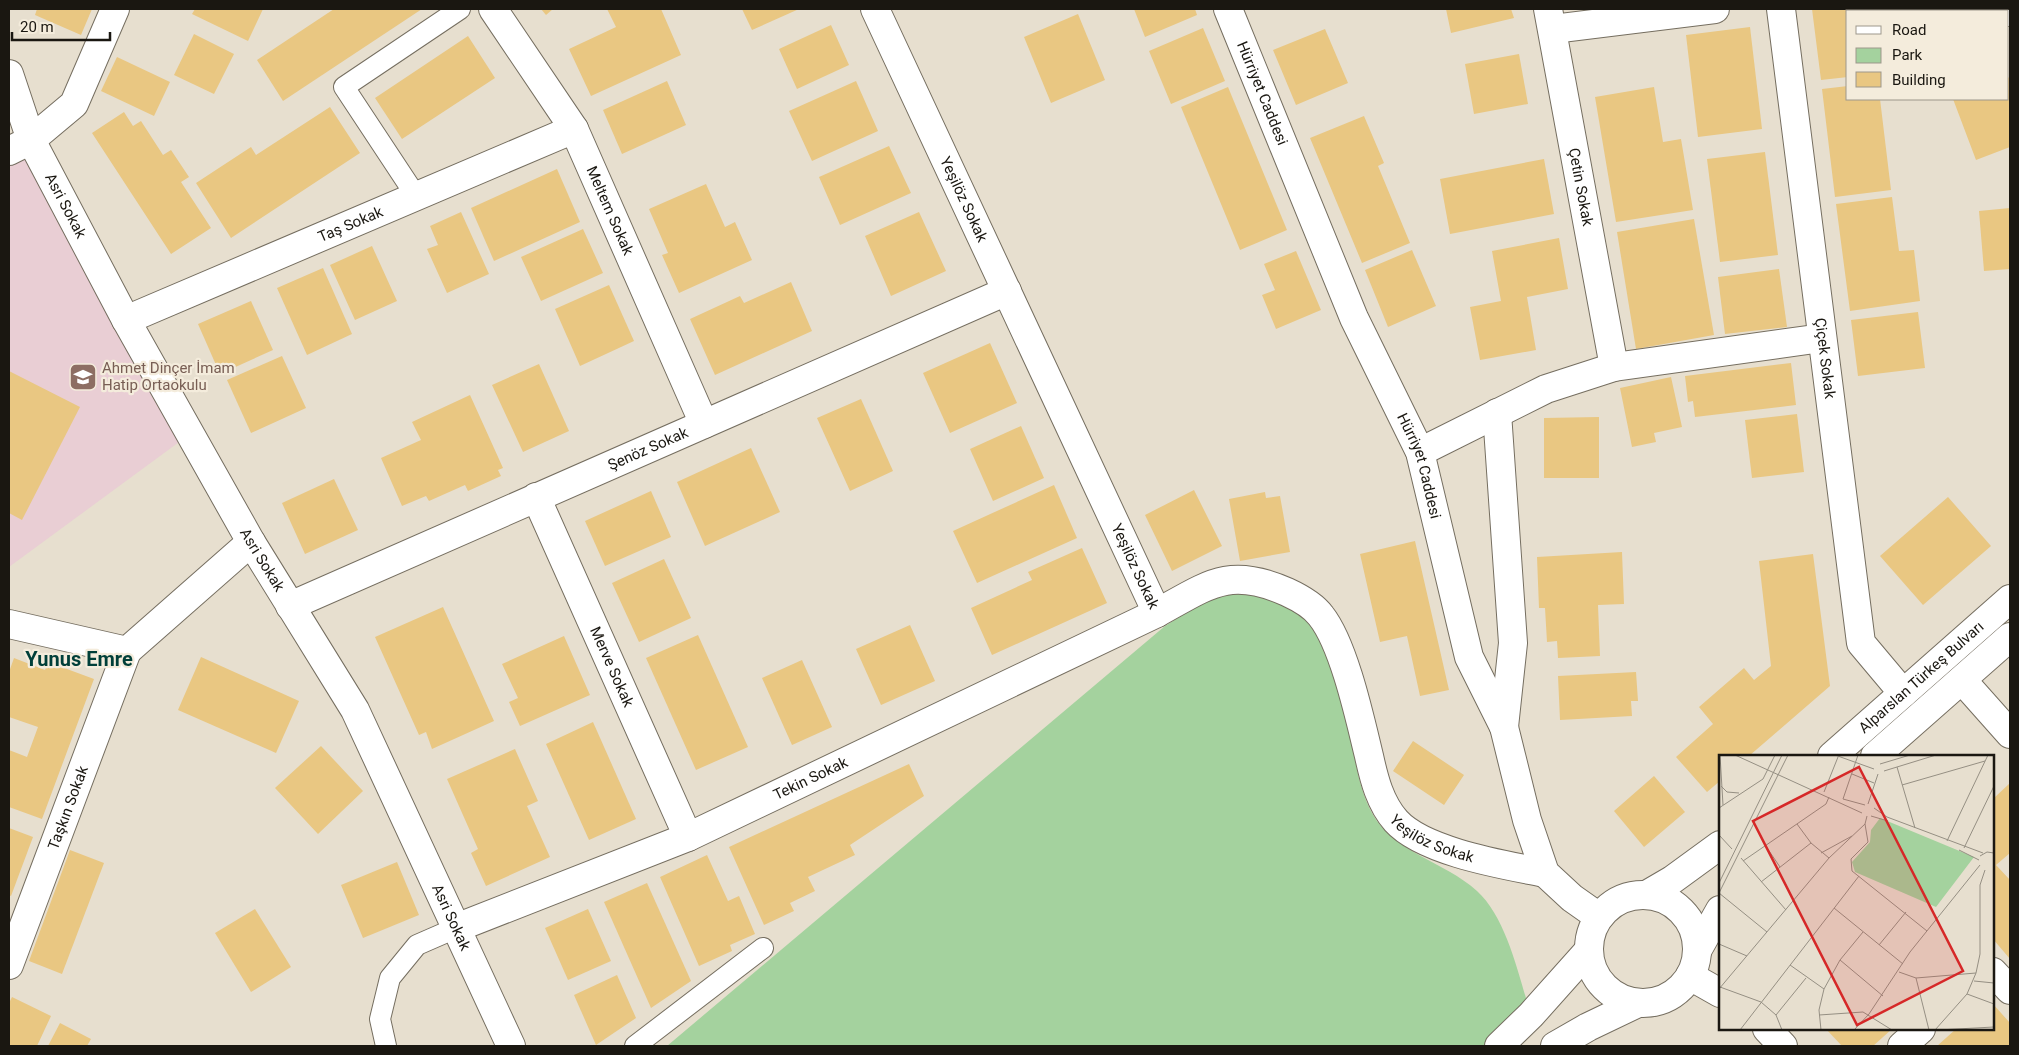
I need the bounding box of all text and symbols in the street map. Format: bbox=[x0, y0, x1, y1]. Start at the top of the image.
scale bar bbox=[12, 10, 110, 42]
legend bbox=[1846, 10, 2009, 100]
text: 20 m bbox=[20, 18, 54, 36]
text: Road bbox=[1892, 21, 1926, 39]
street label: Hürriyet Caddesi bbox=[1233, 39, 1292, 148]
text: Park bbox=[1892, 46, 1923, 64]
text: Building bbox=[1892, 71, 1946, 89]
street label: Çetin Sokak bbox=[1565, 146, 1597, 228]
street label: Yeşilöz Sokak bbox=[936, 154, 992, 245]
street label: Meltem Sokak bbox=[583, 163, 638, 258]
street label: Asri Sokak bbox=[41, 170, 90, 242]
street label: Taş Sokak bbox=[315, 202, 386, 246]
street label: Çiçek Sokak bbox=[1811, 317, 1839, 400]
place label: Ahmet Dinçer İmam Hatip Ortaokulu bbox=[102, 359, 235, 394]
school or university icon: Ahmet Dinçer İmam Hatip Ortaokulu bbox=[68, 362, 98, 392]
street label: Hürriyet Caddesi bbox=[1393, 410, 1445, 521]
street label: Şenöz Sokak bbox=[605, 423, 691, 474]
street label: Yeşilöz Sokak bbox=[1108, 521, 1163, 612]
street label: Asri Sokak bbox=[236, 525, 289, 595]
street label: Alparslan Türkeş Bulvarı bbox=[1855, 617, 1987, 737]
street label: Merve Sokak bbox=[586, 624, 638, 710]
district label: Yunus Emre bbox=[25, 647, 133, 671]
street label: Tekin Sokak bbox=[770, 753, 851, 804]
inset map bbox=[1719, 755, 1994, 1030]
street label: Taşkın Sokak bbox=[44, 763, 92, 852]
street label: Yeşilöz Sokak bbox=[1386, 811, 1476, 866]
street label: Asri Sokak bbox=[428, 881, 474, 954]

